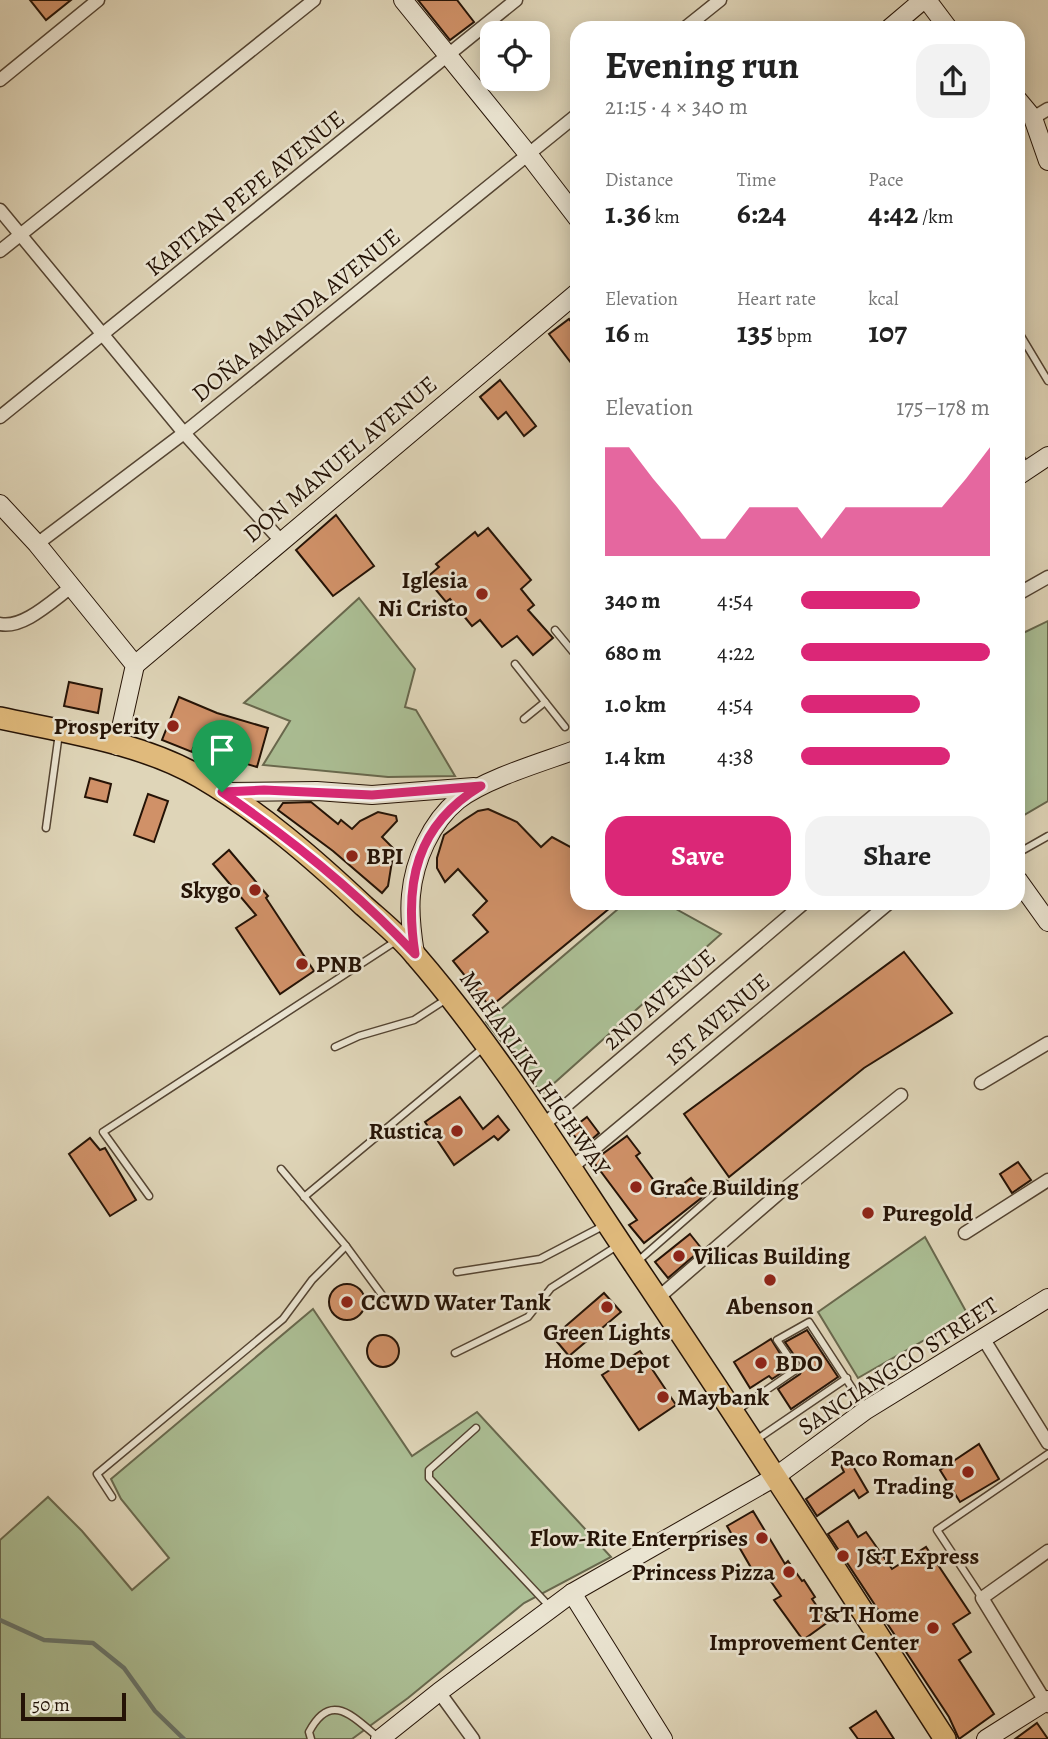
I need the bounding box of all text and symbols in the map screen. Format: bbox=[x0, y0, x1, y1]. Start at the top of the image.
map controls bbox=[480, 21, 550, 91]
button: locate bbox=[480, 21, 550, 91]
text: Evening run bbox=[605, 39, 799, 91]
button: share bbox=[916, 44, 990, 118]
text: 21:15 · 4 × 340 m bbox=[605, 91, 748, 122]
street label: KAPITAN PEPE AVENUE bbox=[139, 103, 351, 283]
text: Distance bbox=[605, 167, 673, 193]
text: Time bbox=[737, 167, 776, 193]
text: Pace bbox=[868, 167, 904, 193]
text: 1.36 bbox=[605, 193, 651, 233]
text: 6:24 bbox=[737, 193, 786, 233]
text: 4:42 bbox=[868, 193, 918, 233]
text: km bbox=[651, 204, 680, 230]
text: /km bbox=[918, 204, 953, 230]
street label: DOÑA AMANDA AVENUE bbox=[185, 221, 407, 409]
text: Elevation bbox=[605, 286, 678, 312]
text: Heart rate bbox=[737, 286, 816, 312]
text: kcal bbox=[868, 286, 899, 312]
text: 16 bbox=[605, 312, 630, 352]
text: 135 bbox=[737, 312, 773, 352]
text: 107 bbox=[868, 312, 907, 352]
text: m bbox=[630, 323, 649, 349]
text: bpm bbox=[773, 323, 812, 349]
street label: DON MANUEL AVENUE bbox=[236, 368, 444, 550]
text: Elevation bbox=[605, 392, 693, 423]
text: 175–178 m bbox=[896, 392, 990, 423]
place label: Iglesia Ni Cristo bbox=[378, 564, 468, 624]
text: 340 m bbox=[605, 585, 661, 616]
text: 4:54 bbox=[717, 585, 753, 616]
marker: Iglesia Ni Cristo bbox=[474, 586, 490, 602]
text: 680 m bbox=[605, 637, 662, 668]
text: 4:22 bbox=[717, 637, 755, 668]
text: 1.0 km bbox=[605, 689, 666, 720]
text: 4:54 bbox=[717, 689, 753, 720]
place label: Prosperity bbox=[53, 710, 160, 742]
marker: Prosperity bbox=[165, 718, 181, 734]
pin bbox=[192, 720, 252, 792]
icon: arrive bbox=[203, 731, 241, 769]
text: 1.4 km bbox=[605, 741, 666, 772]
text: 4:38 bbox=[717, 741, 754, 772]
button: Save bbox=[605, 816, 791, 896]
button: Share bbox=[805, 816, 990, 896]
place label: BPI bbox=[366, 840, 404, 872]
marker: BPI bbox=[344, 848, 360, 864]
place label: Skygo bbox=[181, 874, 241, 906]
marker: Skygo bbox=[247, 882, 263, 898]
street label: 2ND AVENUE bbox=[596, 941, 722, 1057]
place label: PNB bbox=[316, 948, 362, 980]
marker: PNB bbox=[294, 956, 310, 972]
street label: MAHARLIKA HIGHWAY bbox=[452, 964, 618, 1183]
street label: 1ST AVENUE bbox=[658, 965, 776, 1073]
place label: Rustica bbox=[368, 1115, 443, 1147]
marker: Rustica bbox=[449, 1123, 465, 1139]
place label: Grace Building bbox=[650, 1171, 800, 1203]
marker: Grace Building bbox=[628, 1179, 644, 1195]
place label: Puregold bbox=[882, 1197, 973, 1229]
marker: Puregold bbox=[860, 1205, 876, 1221]
place label: Vilicas Building bbox=[692, 1240, 851, 1272]
marker: Vilicas Building bbox=[671, 1248, 687, 1264]
marker: Abenson bbox=[762, 1272, 778, 1288]
place label: CCWD Water Tank bbox=[361, 1286, 551, 1318]
street label: SANCIANGCO STREET bbox=[792, 1289, 1004, 1443]
place label: Abenson bbox=[725, 1290, 814, 1322]
marker: CCWD Water Tank bbox=[339, 1294, 355, 1310]
marker: Green Lights Home Depot bbox=[599, 1299, 615, 1315]
place label: Green Lights Home Depot bbox=[543, 1316, 671, 1376]
place label: BDO bbox=[775, 1347, 823, 1379]
marker: BDO bbox=[753, 1355, 769, 1371]
place label: Maybank bbox=[677, 1381, 770, 1413]
marker: Maybank bbox=[655, 1389, 671, 1405]
place label: Paco Roman Trading bbox=[830, 1442, 955, 1502]
marker: Paco Roman Trading bbox=[960, 1464, 976, 1480]
place label: Flow-Rite Enterprises bbox=[530, 1522, 748, 1554]
marker: Flow-Rite Enterprises bbox=[754, 1530, 770, 1546]
place label: J&T Express bbox=[857, 1540, 979, 1572]
marker: J&T Express bbox=[835, 1548, 851, 1564]
place label: Princess Pizza bbox=[632, 1556, 775, 1588]
marker: Princess Pizza bbox=[781, 1564, 797, 1580]
place label: T&T Home Improvement Center bbox=[709, 1598, 919, 1658]
marker: T&T Home Improvement Center bbox=[925, 1620, 941, 1636]
scale bar bbox=[21, 1690, 126, 1722]
text: 50 m bbox=[32, 1692, 70, 1718]

